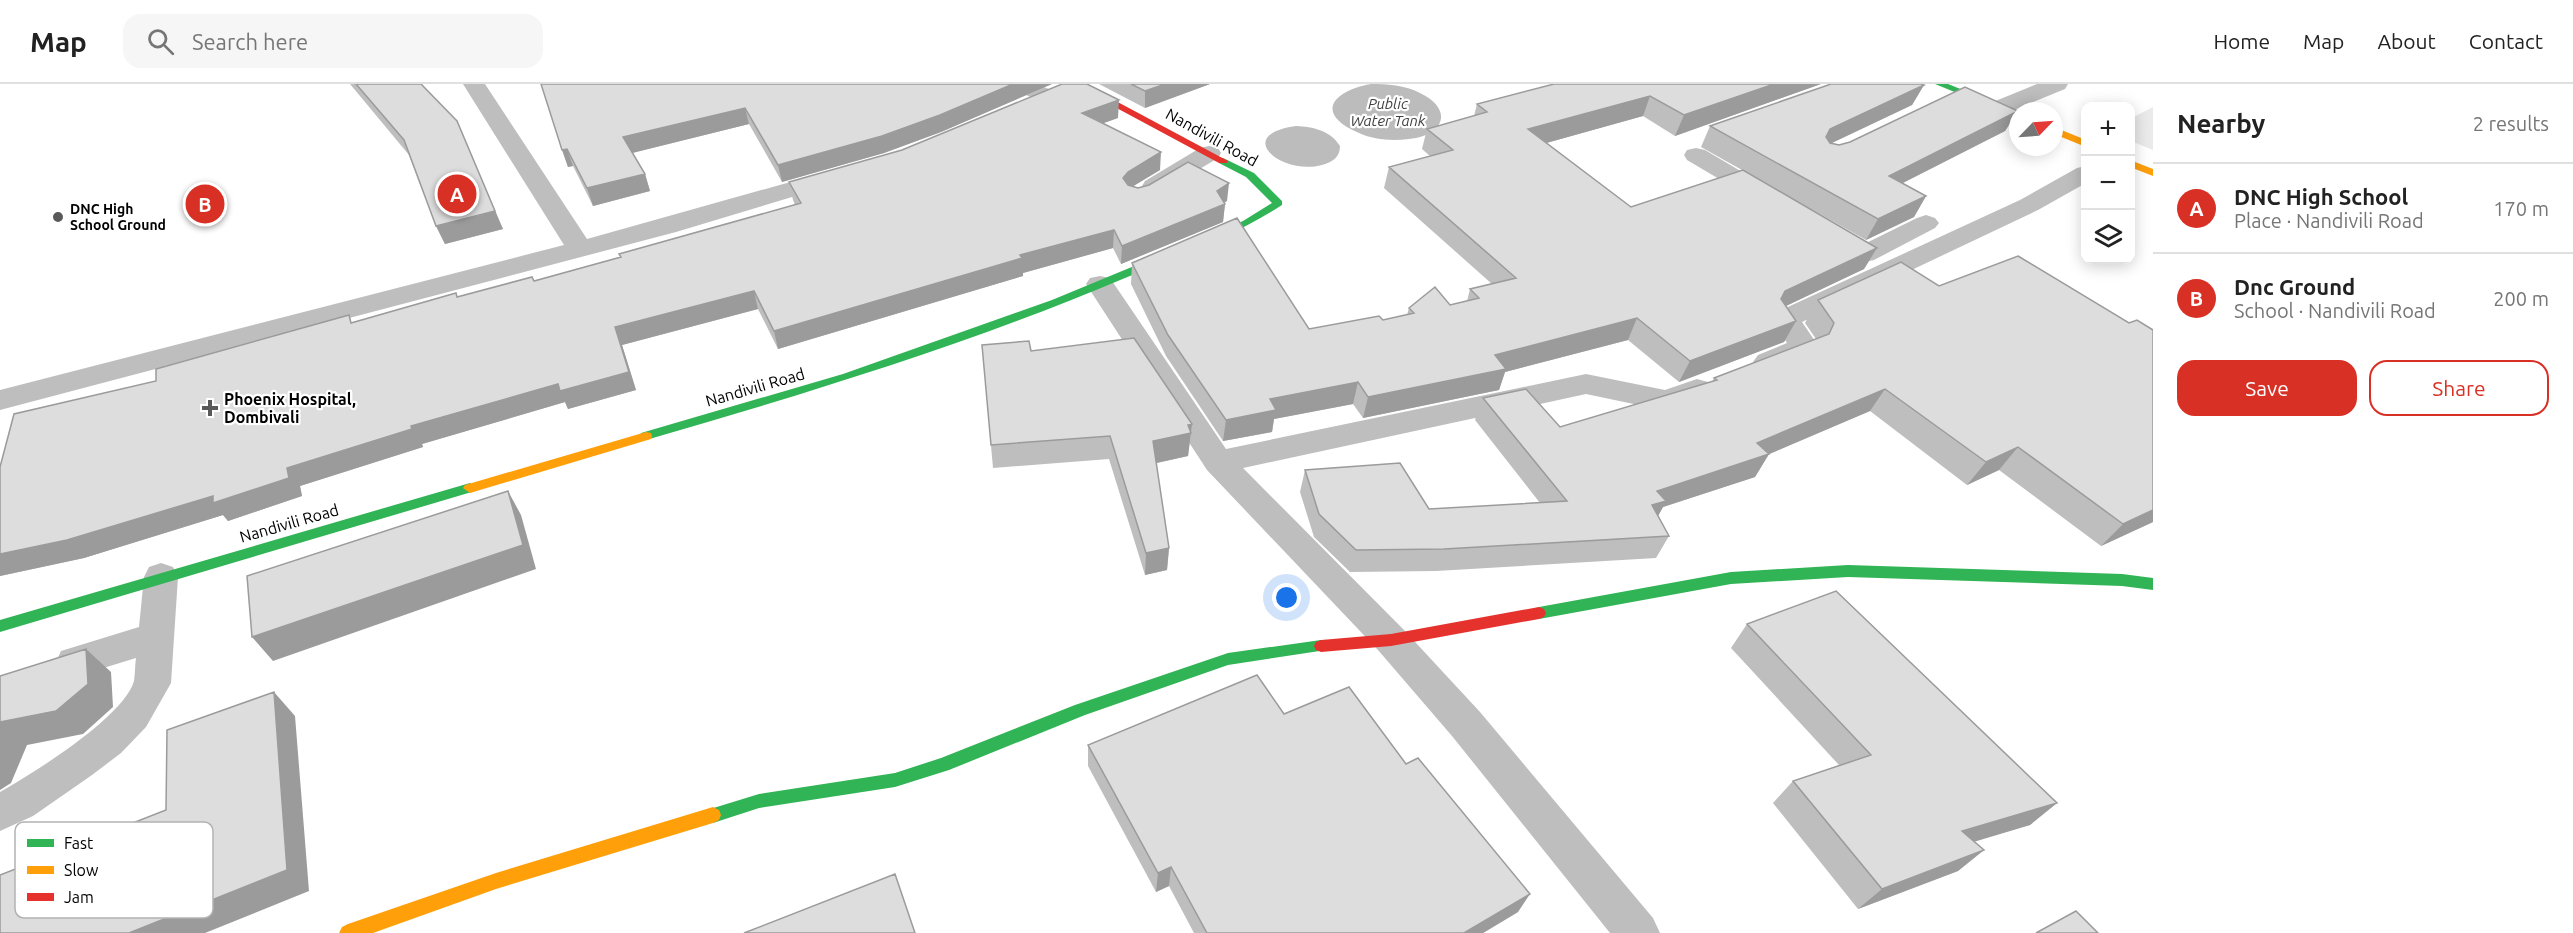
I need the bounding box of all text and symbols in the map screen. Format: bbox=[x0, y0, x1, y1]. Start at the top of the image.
search box bbox=[123, 14, 543, 68]
icon: search bbox=[144, 25, 177, 58]
text: Map bbox=[30, 26, 87, 57]
text: Search here bbox=[192, 29, 308, 54]
text: Home bbox=[2213, 29, 2270, 53]
text: Map bbox=[2303, 29, 2344, 53]
text: About bbox=[2377, 29, 2436, 53]
text: Contact bbox=[2469, 29, 2543, 53]
water label: Public Water Tank bbox=[1350, 95, 1426, 129]
north arrow bbox=[2009, 102, 2063, 156]
map controls bbox=[2081, 102, 2135, 264]
button: + bbox=[2081, 102, 2135, 156]
street label: Nandivili Road bbox=[1163, 104, 1261, 170]
text: Nearby bbox=[2177, 109, 2265, 138]
text: 2 results bbox=[2473, 112, 2549, 135]
button: − bbox=[2081, 156, 2135, 210]
pin: A bbox=[438, 172, 476, 216]
pin: B bbox=[186, 182, 224, 226]
text: DNC High School bbox=[2234, 184, 2408, 209]
text: A bbox=[2189, 197, 2204, 220]
text: 170 m bbox=[2493, 197, 2549, 220]
place label: DNC High School Ground bbox=[70, 201, 166, 233]
text: Place · Nandivili Road bbox=[2234, 209, 2424, 232]
marker: DNC High School Ground bbox=[51, 210, 65, 224]
button: layers bbox=[2081, 210, 2135, 264]
text: Dnc Ground bbox=[2234, 274, 2355, 299]
text: B bbox=[2190, 287, 2203, 310]
text: 200 m bbox=[2493, 287, 2549, 310]
text: School · Nandivili Road bbox=[2234, 299, 2436, 322]
button: Save bbox=[2177, 360, 2357, 416]
button: Share bbox=[2369, 360, 2549, 416]
street label: Nandivili Road bbox=[703, 364, 807, 410]
place label: Phoenix Hospital, Dombivali bbox=[224, 390, 356, 426]
marker: Phoenix Hospital, Dombivali bbox=[201, 399, 219, 417]
street label: Nandivili Road bbox=[237, 500, 341, 546]
your location bbox=[1272, 583, 1301, 612]
legend bbox=[15, 822, 213, 918]
text: Fast bbox=[64, 834, 94, 852]
text: Slow bbox=[64, 861, 99, 879]
text: Jam bbox=[64, 888, 94, 906]

